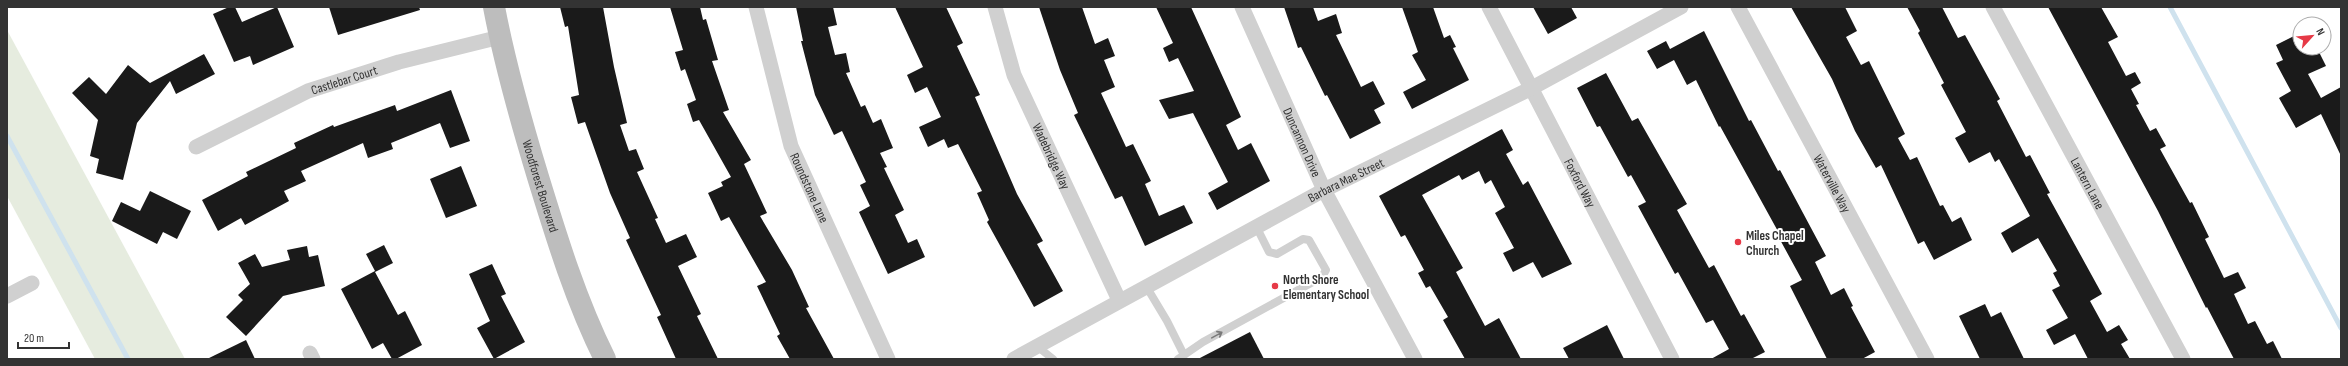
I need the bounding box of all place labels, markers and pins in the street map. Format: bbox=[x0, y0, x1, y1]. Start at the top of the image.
place label: Miles Chapel Church bbox=[1746, 228, 1804, 259]
marker: Miles Chapel Church bbox=[1733, 237, 1743, 247]
place label: North Shore Elementary School bbox=[1283, 272, 1370, 303]
marker: North Shore Elementary School bbox=[1270, 281, 1280, 291]

